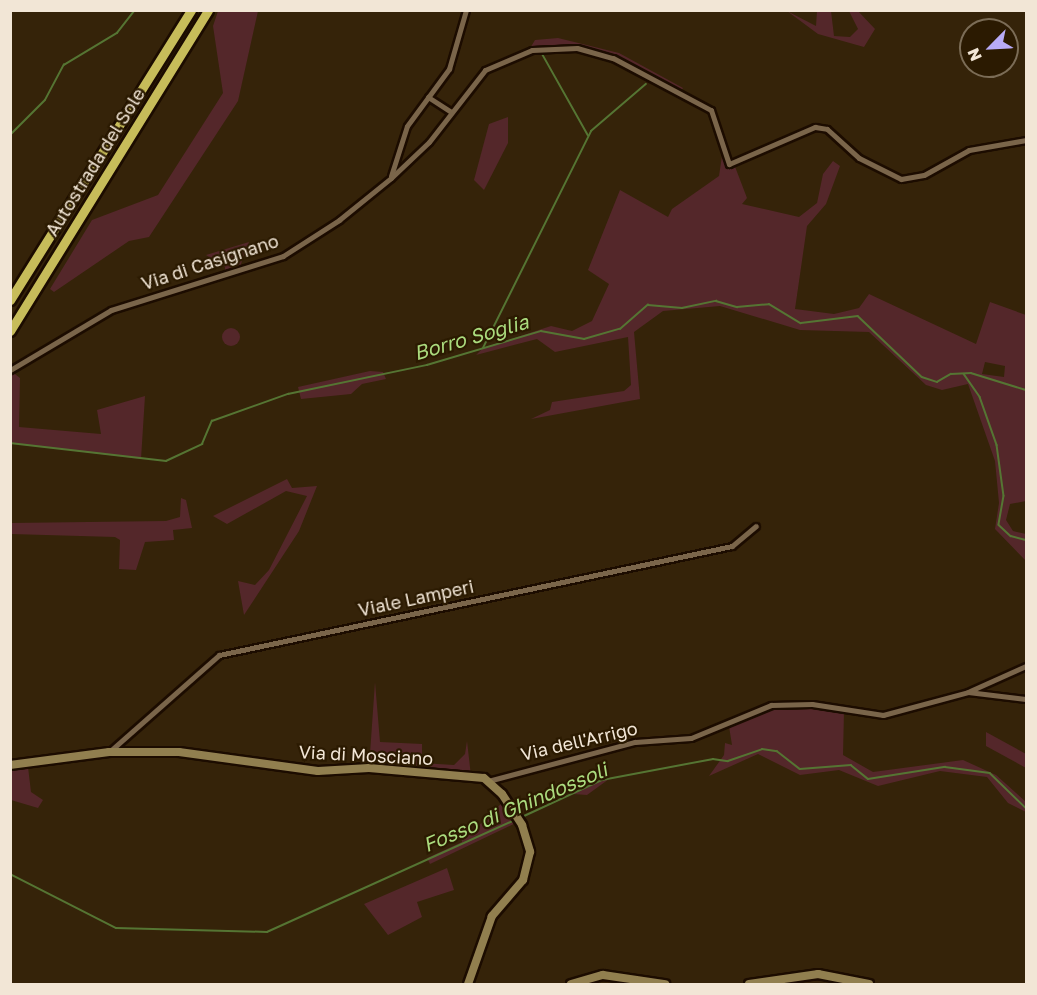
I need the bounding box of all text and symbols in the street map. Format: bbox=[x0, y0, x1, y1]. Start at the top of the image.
north arrow bbox=[959, 18, 1019, 78]
text: N bbox=[963, 45, 986, 64]
street label: Autostrada del Sole bbox=[41, 84, 149, 240]
street label: Via di Casignano bbox=[139, 230, 281, 294]
water label: Borro Soglia bbox=[411, 309, 531, 365]
street label: Viale Lamperi bbox=[356, 575, 476, 621]
street label: Via dell'Arrigo bbox=[519, 717, 639, 765]
street label: Via di Mosciano bbox=[298, 741, 434, 769]
water label: Fosso di Ghindossoli bbox=[419, 757, 611, 857]

